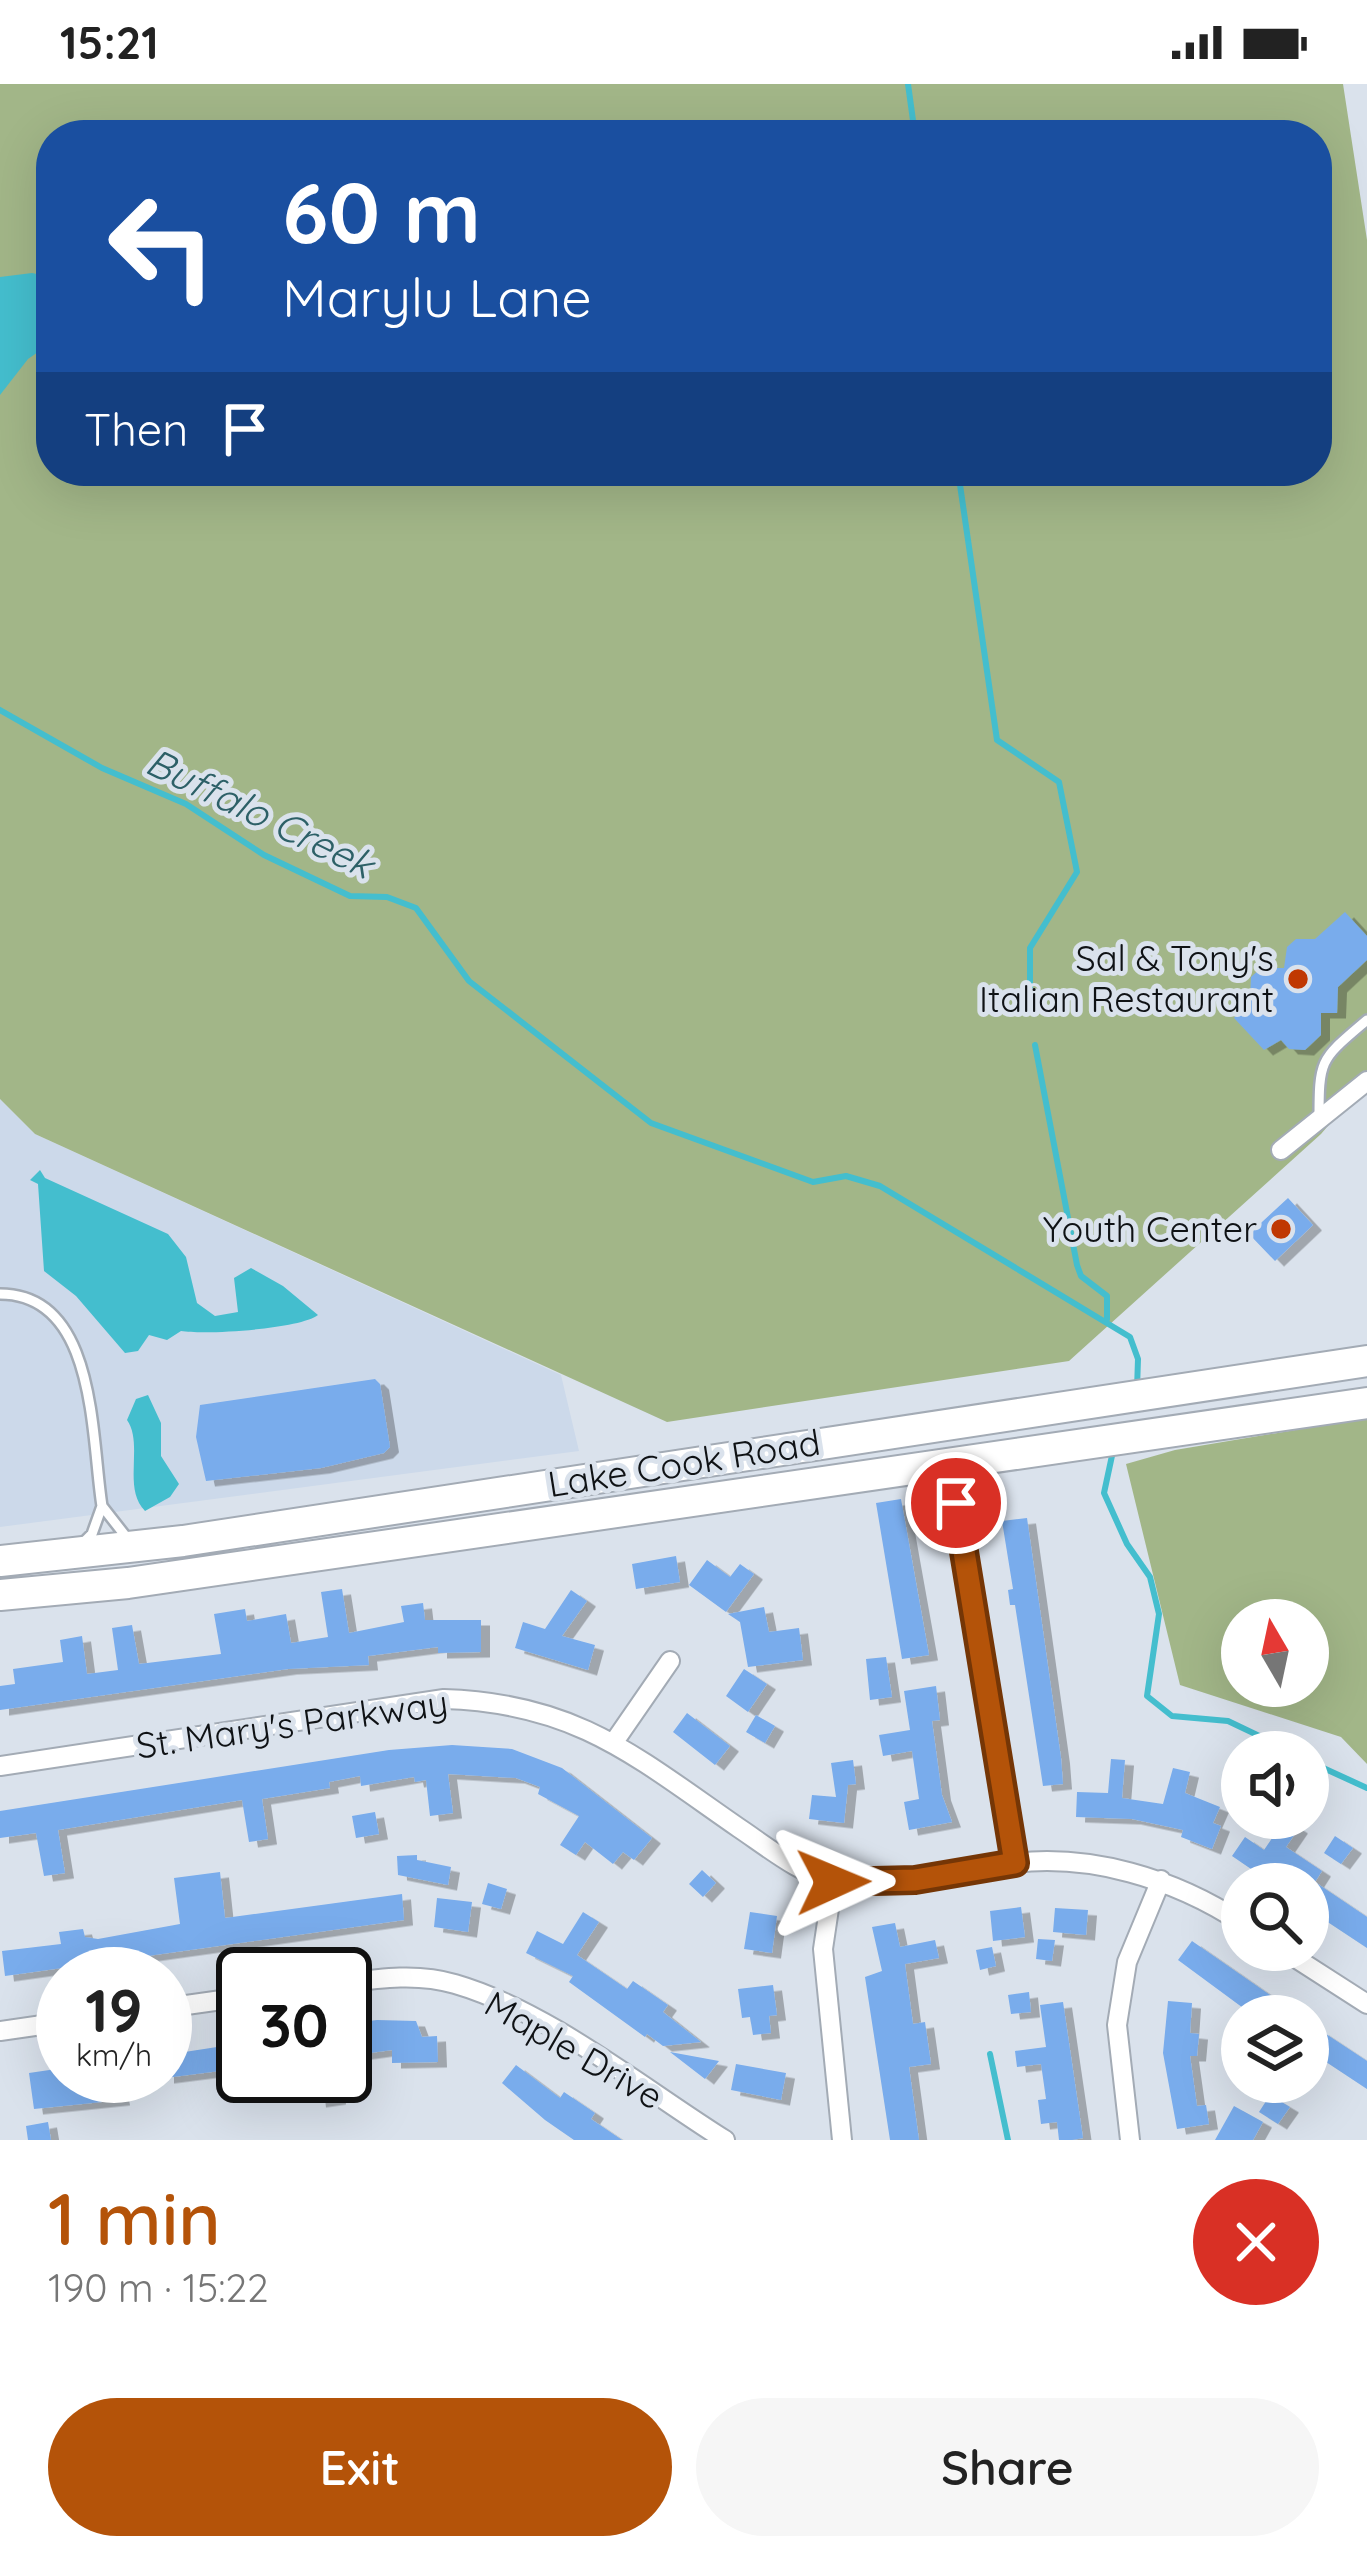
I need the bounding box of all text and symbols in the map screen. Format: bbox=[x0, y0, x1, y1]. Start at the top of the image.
text: 15:21 bbox=[60, 14, 159, 70]
text: 60 m bbox=[282, 159, 481, 264]
icon: left bbox=[84, 168, 240, 324]
text: Marylu Lane bbox=[282, 263, 592, 331]
icon: arrive bbox=[212, 396, 278, 462]
text: Then bbox=[84, 401, 188, 457]
water label: Buffalo Creek bbox=[139, 736, 385, 890]
place label: Sal & Tony's Italian Restaurant bbox=[979, 935, 1274, 1021]
marker: Sal & Tony's Italian Restaurant bbox=[1285, 966, 1311, 992]
place label: Youth Center bbox=[1043, 1206, 1257, 1251]
marker: Youth Center bbox=[1268, 1216, 1294, 1242]
street label: Lake Cook Road bbox=[545, 1419, 823, 1506]
pin bbox=[905, 1452, 1007, 1554]
icon: arrive bbox=[923, 1470, 989, 1536]
north arrow bbox=[1221, 1599, 1329, 1707]
map controls bbox=[1221, 1599, 1329, 2103]
street label: St. Mary's Parkway bbox=[133, 1679, 451, 1768]
button: sound bbox=[1221, 1731, 1329, 1839]
position arrow bbox=[770, 1819, 896, 1945]
button: search bbox=[1221, 1863, 1329, 1971]
speed limit sign: 30 bbox=[216, 1947, 372, 2103]
text: 19 bbox=[85, 1972, 143, 2047]
street label: Maple Drive bbox=[477, 1981, 671, 2119]
button: layers bbox=[1221, 1995, 1329, 2103]
text: km/h bbox=[76, 2036, 152, 2074]
text: 1 min bbox=[48, 2173, 221, 2263]
button: close bbox=[1193, 2179, 1319, 2305]
text: 190 m · 15:22 bbox=[48, 2263, 269, 2312]
button: Exit bbox=[48, 2398, 672, 2536]
button: Share bbox=[696, 2398, 1319, 2536]

